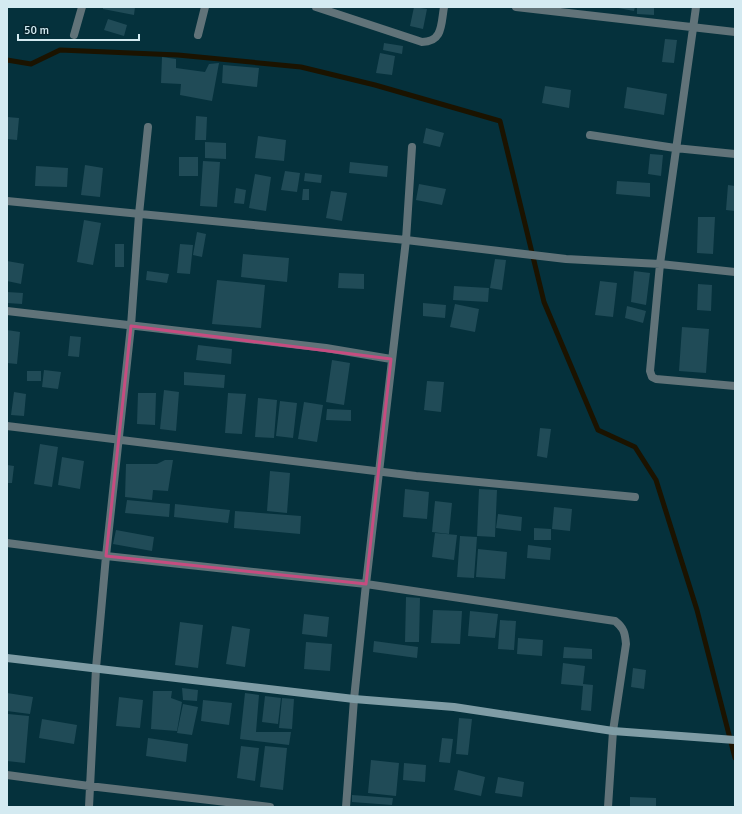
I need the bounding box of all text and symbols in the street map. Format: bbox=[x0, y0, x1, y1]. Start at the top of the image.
scale bar bbox=[18, 16, 139, 42]
text: 50 m bbox=[24, 23, 49, 38]

